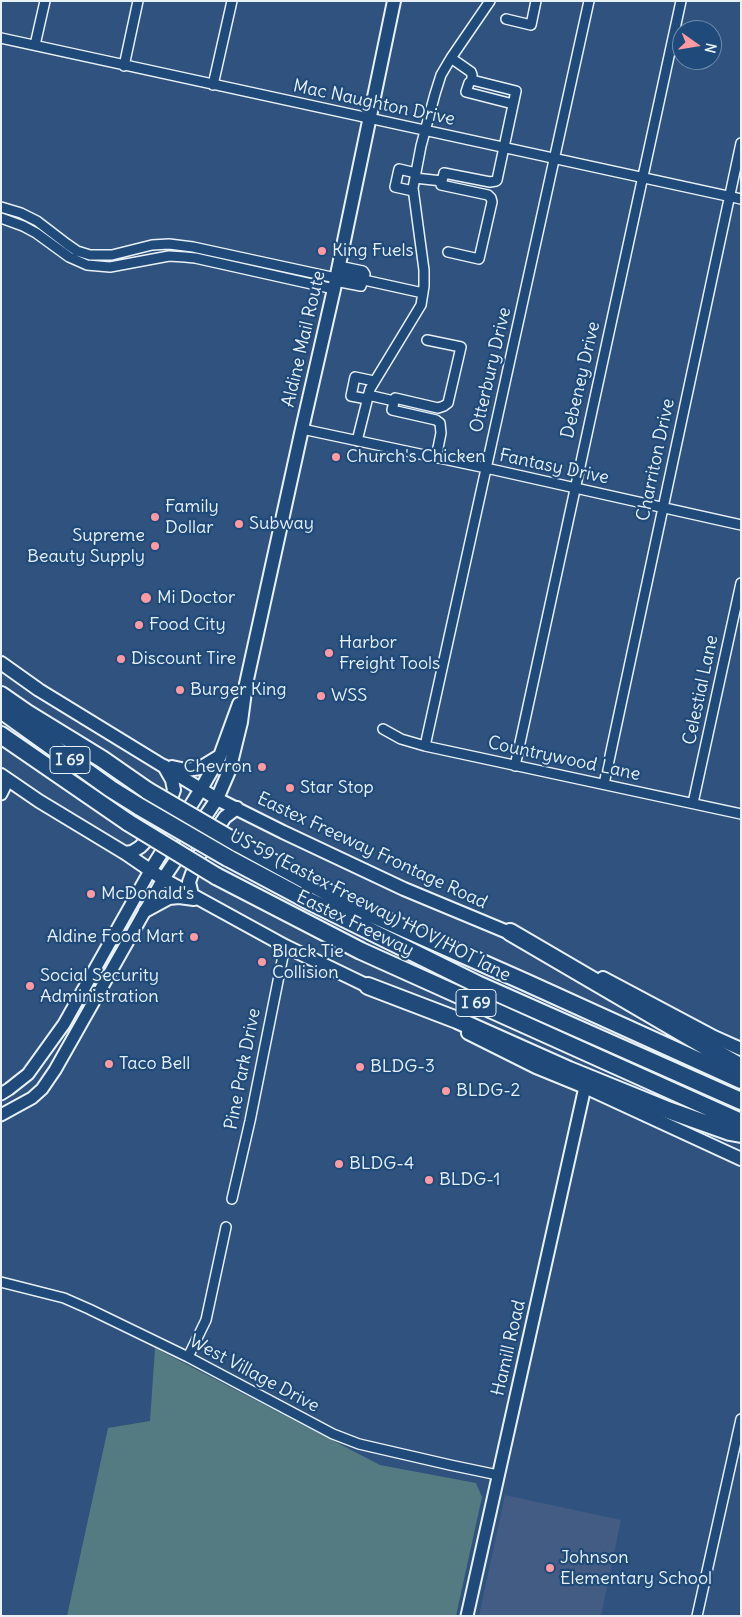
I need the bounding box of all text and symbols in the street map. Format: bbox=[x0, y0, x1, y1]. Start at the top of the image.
north arrow bbox=[672, 20, 722, 70]
text: N bbox=[701, 41, 721, 55]
street label: Mac Naughton Drive bbox=[291, 75, 457, 131]
place label: King Fuels bbox=[332, 240, 414, 262]
marker: King Fuels bbox=[316, 245, 328, 257]
street label: Aldine Mail Route bbox=[278, 269, 330, 409]
street label: Otterbury Drive bbox=[466, 305, 516, 435]
street label: Debeney Drive bbox=[557, 319, 605, 441]
street label: Charriton Drive bbox=[632, 397, 680, 523]
street label: Fantasy Drive bbox=[497, 445, 611, 489]
place label: Church's Chicken bbox=[346, 446, 486, 468]
marker: Church's Chicken bbox=[330, 451, 342, 463]
place label: Family Dollar bbox=[165, 496, 219, 538]
marker: Family Dollar bbox=[149, 511, 161, 523]
place label: Subway bbox=[249, 513, 314, 535]
marker: Subway bbox=[233, 518, 245, 530]
place label: Supreme Beauty Supply bbox=[27, 525, 145, 568]
marker: Supreme Beauty Supply bbox=[149, 540, 161, 552]
place label: Mi Doctor bbox=[157, 587, 235, 609]
marker: Mi Doctor bbox=[139, 591, 153, 605]
place label: Food City bbox=[149, 614, 226, 636]
marker: Food City bbox=[133, 619, 145, 631]
place label: Harbor Freight Tools bbox=[339, 632, 440, 674]
street label: Celestial Lane bbox=[679, 633, 723, 747]
marker: Harbor Freight Tools bbox=[323, 647, 335, 659]
place label: Discount Tire bbox=[131, 648, 236, 670]
marker: Discount Tire bbox=[115, 653, 127, 665]
place label: Burger King bbox=[190, 679, 286, 701]
marker: Burger King bbox=[174, 684, 186, 696]
place label: WSS bbox=[331, 685, 367, 707]
marker: WSS bbox=[315, 690, 327, 702]
street label: Countrywood Lane bbox=[486, 732, 642, 786]
road number: I 69 bbox=[50, 746, 90, 774]
place label: Chevron bbox=[184, 756, 252, 778]
marker: Chevron bbox=[256, 761, 268, 773]
place label: Star Stop bbox=[300, 777, 374, 799]
marker: Star Stop bbox=[284, 782, 296, 794]
street label: Eastex Freeway Frontage Road bbox=[253, 788, 491, 914]
street label: US 59 (Eastex Freeway) HOV/HOT lane bbox=[226, 825, 514, 987]
place label: McDonald's bbox=[101, 883, 194, 905]
street label: Eastex Freeway bbox=[293, 886, 417, 962]
marker: McDonald's bbox=[85, 888, 97, 900]
place label: Aldine Food Mart bbox=[47, 926, 184, 948]
marker: Aldine Food Mart bbox=[188, 931, 200, 943]
place label: Black Tie Collision bbox=[272, 941, 344, 984]
marker: Black Tie Collision bbox=[256, 956, 268, 968]
place label: Social Security Administration bbox=[40, 965, 159, 1008]
marker: Social Security Administration bbox=[24, 980, 36, 992]
road number: I 69 bbox=[456, 990, 496, 1016]
street label: Pine Park Drive bbox=[221, 1006, 265, 1132]
place label: Taco Bell bbox=[119, 1053, 190, 1075]
place label: BLDG-3 bbox=[370, 1056, 435, 1078]
marker: Taco Bell bbox=[103, 1058, 115, 1070]
marker: BLDG-3 bbox=[354, 1061, 366, 1073]
place label: BLDG-2 bbox=[456, 1080, 520, 1102]
marker: BLDG-2 bbox=[440, 1085, 452, 1097]
place label: BLDG-4 bbox=[349, 1153, 414, 1175]
marker: BLDG-4 bbox=[333, 1158, 345, 1170]
place label: BLDG-1 bbox=[439, 1169, 500, 1191]
marker: BLDG-1 bbox=[423, 1174, 435, 1186]
street label: Hamill Road bbox=[488, 1298, 530, 1398]
street label: West Village Drive bbox=[185, 1331, 323, 1417]
place label: Johnson Elementary School bbox=[560, 1547, 712, 1590]
marker: Johnson Elementary School bbox=[544, 1562, 556, 1574]

